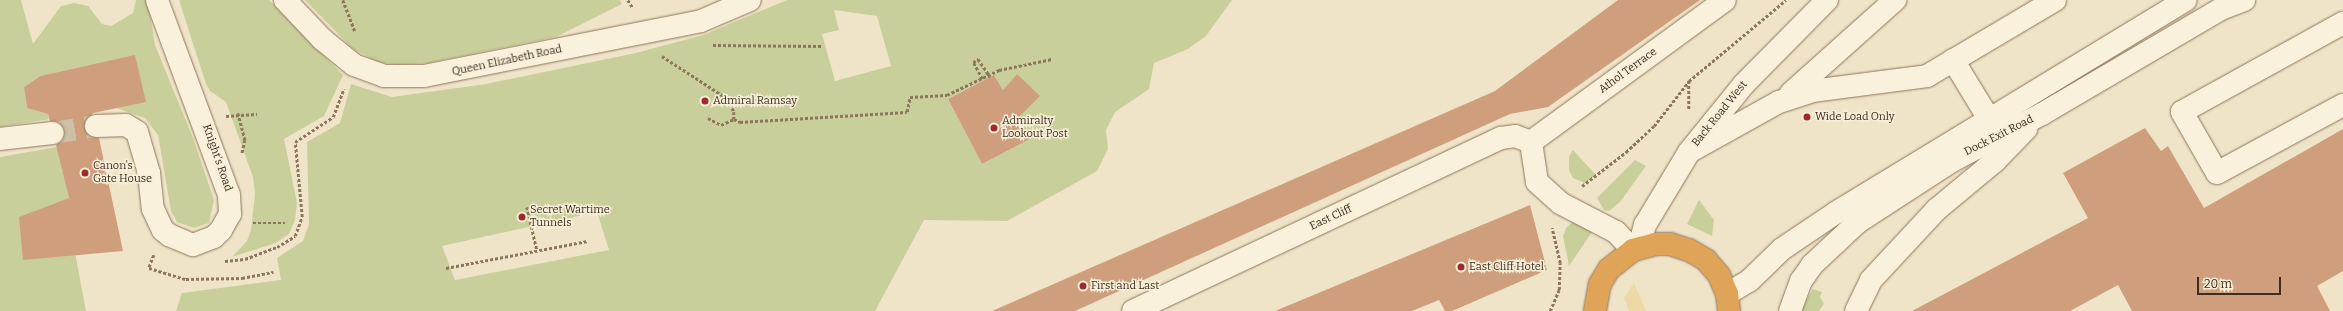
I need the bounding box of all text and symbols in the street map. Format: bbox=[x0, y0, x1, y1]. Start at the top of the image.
street label: Queen Elizabeth Road bbox=[451, 43, 563, 79]
street label: Athol Terrace bbox=[1596, 46, 1660, 96]
street label: Back Road West bbox=[1690, 79, 1750, 149]
place label: Admiral Ramsay bbox=[713, 94, 797, 108]
marker: Admiral Ramsay bbox=[700, 96, 710, 106]
place label: Wide Load Only bbox=[1815, 110, 1895, 124]
marker: Wide Load Only bbox=[1802, 112, 1812, 122]
street label: Dock Exit Road bbox=[1962, 113, 2036, 159]
place label: Admiralty Lookout Post bbox=[1002, 115, 1068, 141]
street label: Knight's Road bbox=[199, 123, 235, 193]
marker: Admiralty Lookout Post bbox=[989, 123, 999, 133]
place label: Canon's Gate House bbox=[93, 160, 152, 186]
marker: Canon's Gate House bbox=[80, 168, 90, 178]
street label: East Cliff bbox=[1308, 203, 1354, 233]
place label: Secret Wartime Tunnels bbox=[530, 204, 610, 230]
marker: Secret Wartime Tunnels bbox=[517, 212, 527, 222]
place label: East Cliff Hotel bbox=[1469, 260, 1544, 274]
marker: East Cliff Hotel bbox=[1456, 262, 1466, 272]
scale bar bbox=[2199, 269, 2283, 295]
text: 20 m bbox=[2204, 277, 2232, 291]
place label: First and Last bbox=[1091, 279, 1159, 293]
marker: First and Last bbox=[1078, 281, 1088, 291]

